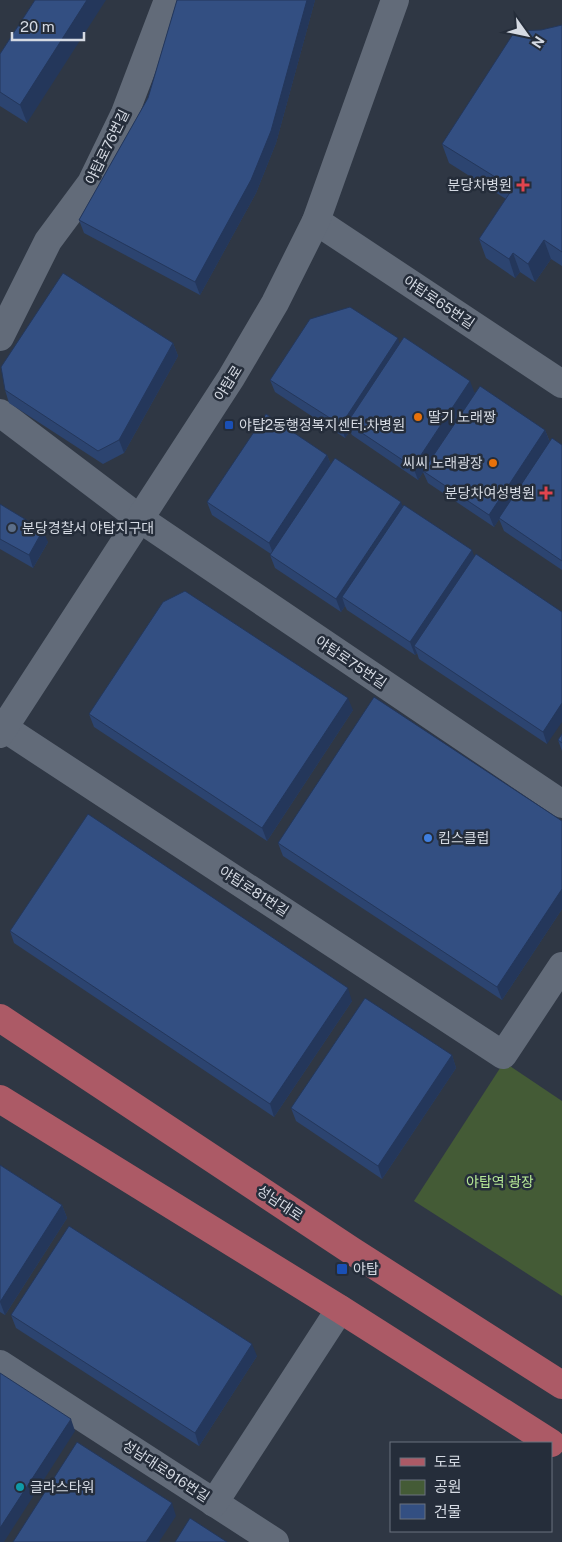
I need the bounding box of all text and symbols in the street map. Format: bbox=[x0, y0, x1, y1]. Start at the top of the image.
scale bar bbox=[12, 10, 85, 42]
north arrow bbox=[502, 10, 552, 60]
text: 20 m bbox=[20, 18, 55, 35]
text: N bbox=[528, 33, 548, 51]
street label: 야탑로76번길 bbox=[82, 107, 132, 187]
place label: 분당차병원 bbox=[448, 177, 512, 193]
marker: 분당차병원 bbox=[516, 178, 530, 192]
street label: 야탑로65번길 bbox=[400, 272, 478, 332]
street label: 야탑로 bbox=[211, 362, 245, 404]
place label: 딸기 노래짱 bbox=[428, 409, 496, 425]
marker: 딸기 노래짱 bbox=[412, 411, 424, 423]
place label: 야턉2동행정복지센터.차병원 bbox=[239, 417, 405, 433]
marker: 야턉2동행정복지센터.차병원 bbox=[223, 419, 235, 431]
place label: 씨씨 노래광장 bbox=[402, 455, 483, 471]
marker: 씨씨 노래광장 bbox=[487, 457, 499, 469]
place label: 분당차여성병원 bbox=[445, 485, 535, 501]
marker: 분당차여성병원 bbox=[539, 486, 553, 500]
place label: 분당경찰서 야탑지구대 bbox=[22, 520, 154, 536]
marker: 분당경찰서 야탑지구대 bbox=[6, 522, 18, 534]
street label: 야탑로75번길 bbox=[313, 633, 389, 691]
place label: 킴스클럽 bbox=[438, 830, 490, 846]
marker: 킴스클럽 bbox=[422, 832, 434, 844]
street label: 야탑로81번길 bbox=[216, 863, 292, 919]
park label: 야탑역 광장 bbox=[466, 1174, 534, 1190]
street label: 성남대로 bbox=[254, 1182, 306, 1224]
place label: 야탑 bbox=[353, 1261, 379, 1277]
marker: 야탑 bbox=[335, 1262, 349, 1276]
street label: 성남대로916번길 bbox=[120, 1437, 212, 1505]
legend bbox=[390, 1442, 552, 1532]
text: 도로 bbox=[434, 1453, 462, 1470]
text: 공원 bbox=[434, 1478, 462, 1495]
place label: 글라스타워 bbox=[30, 1479, 94, 1495]
marker: 글라스타워 bbox=[14, 1481, 26, 1493]
text: 건물 bbox=[434, 1503, 462, 1520]

